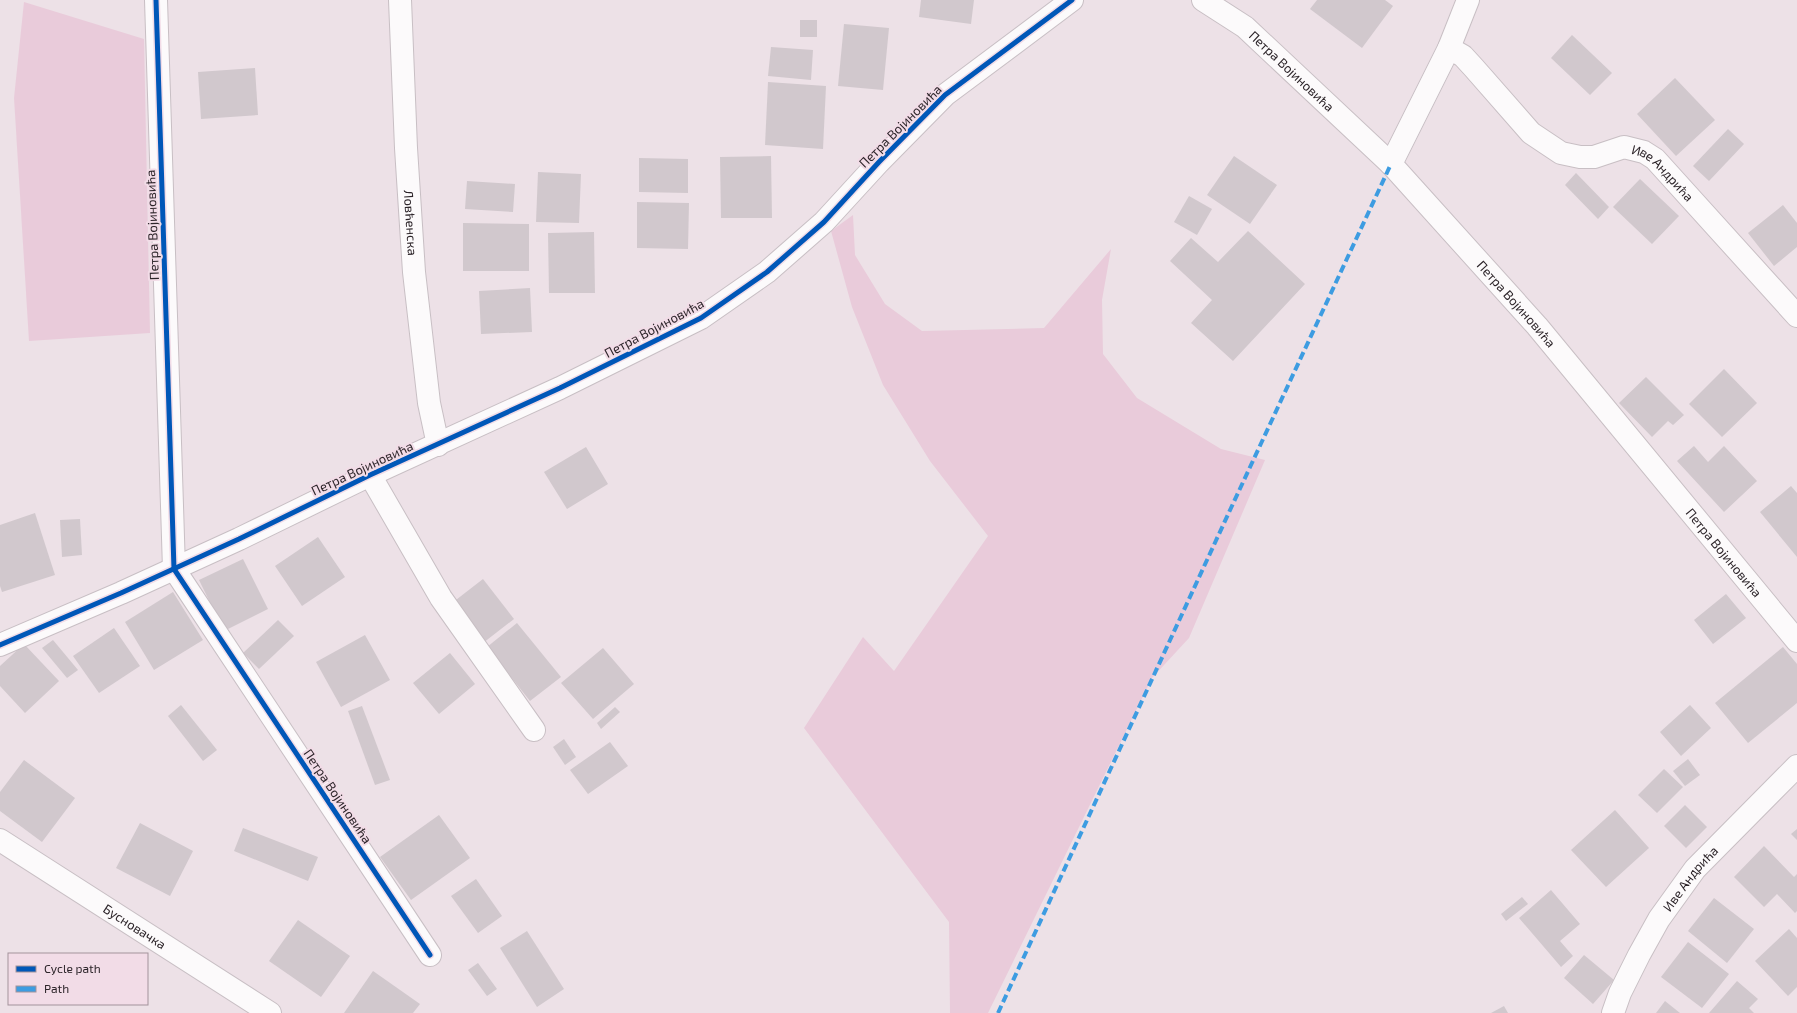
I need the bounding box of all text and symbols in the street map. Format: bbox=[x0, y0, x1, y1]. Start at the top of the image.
street label: Петра Војиновића bbox=[1246, 27, 1338, 115]
street label: Петра Војиновића bbox=[855, 81, 945, 171]
street label: Иве Андрића bbox=[1630, 141, 1697, 205]
street label: Петра Војиновића bbox=[142, 170, 162, 280]
street label: Ловћенска bbox=[401, 189, 421, 256]
street label: Петра Војиновића bbox=[1474, 257, 1559, 350]
street label: Петра Војиновића bbox=[601, 295, 707, 361]
street label: Петра Војиновића bbox=[309, 437, 415, 499]
street label: Петра Војиновића bbox=[1683, 505, 1765, 600]
street label: Петра Војиновића bbox=[300, 746, 376, 846]
street label: Иве Андрића bbox=[1659, 843, 1721, 914]
street label: Бусновачка bbox=[100, 900, 169, 952]
legend bbox=[8, 953, 148, 1005]
text: Cycle path bbox=[44, 961, 101, 975]
text: Path bbox=[44, 981, 69, 995]

